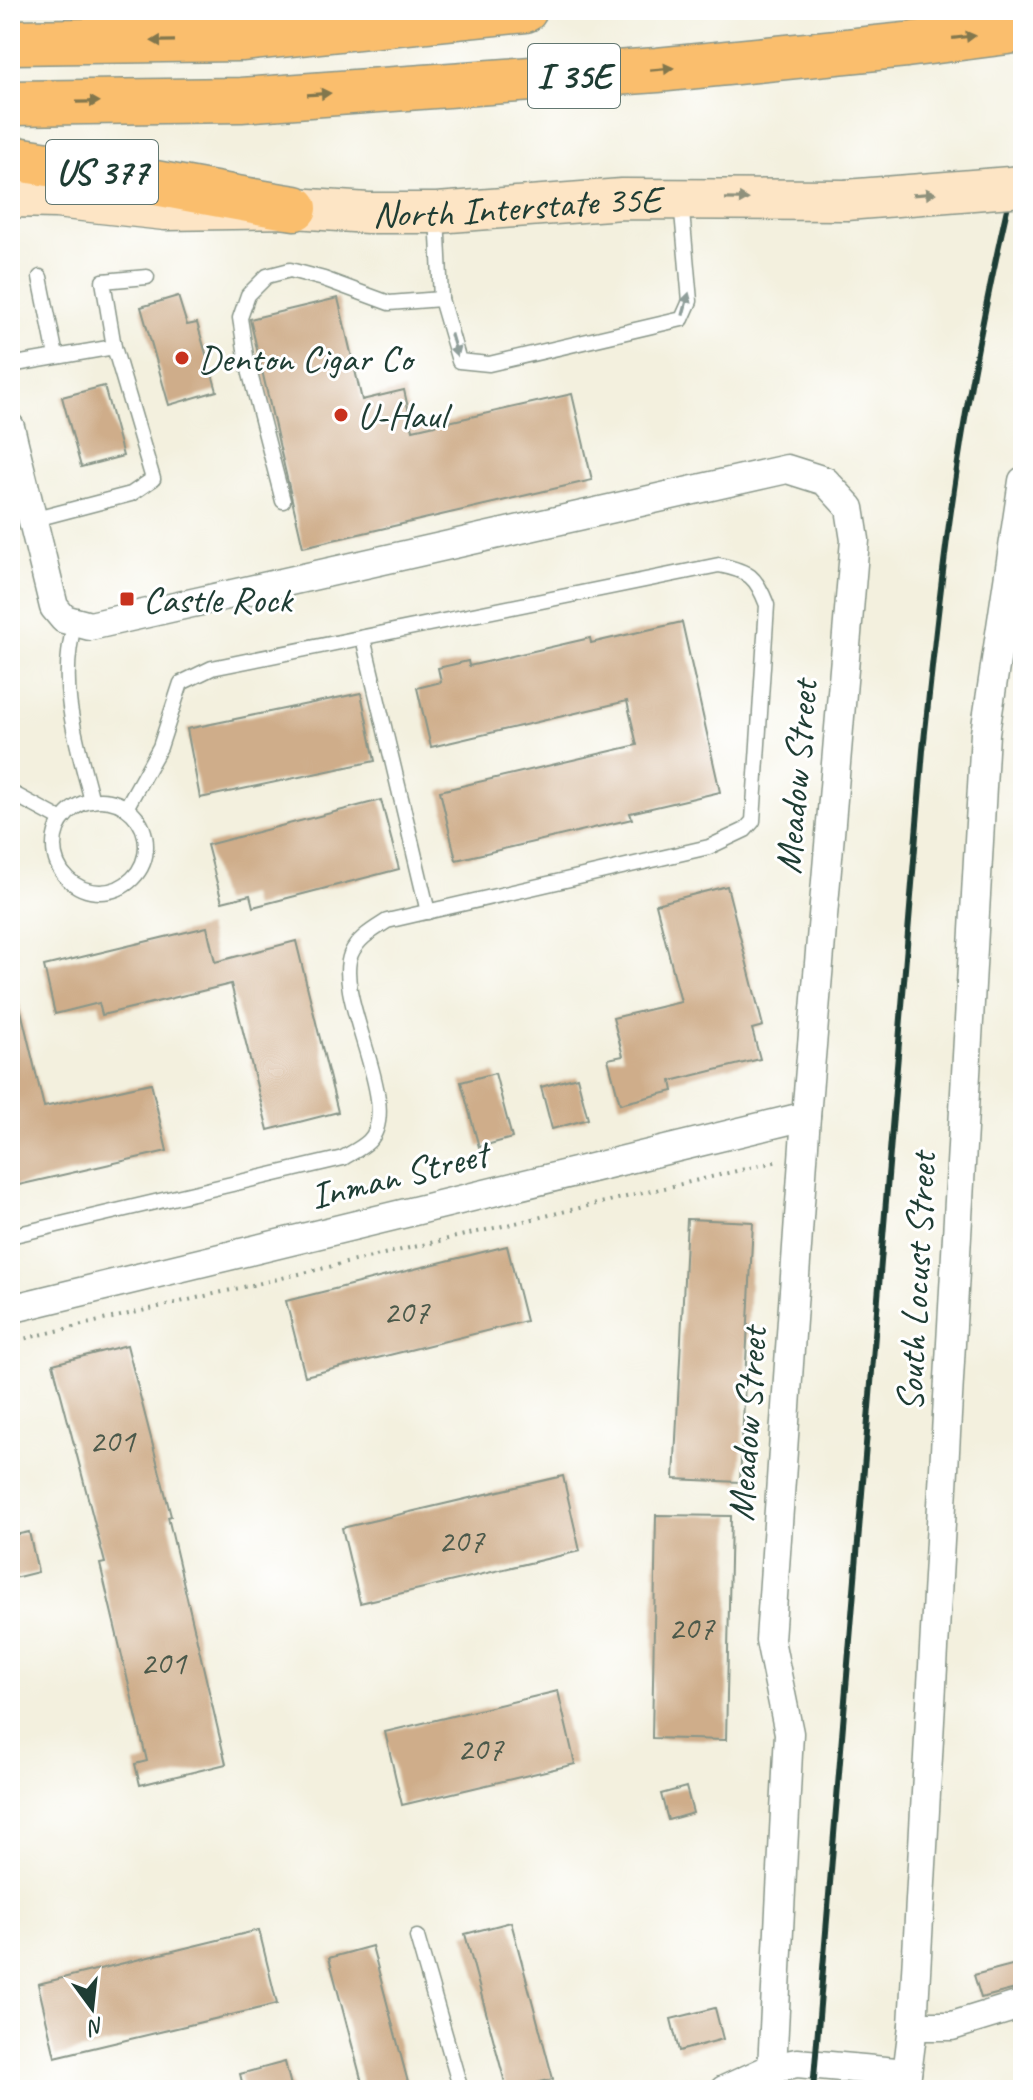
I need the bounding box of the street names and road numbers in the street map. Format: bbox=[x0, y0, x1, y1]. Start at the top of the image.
road number: I 35E bbox=[528, 44, 620, 108]
road number: US 377 bbox=[46, 140, 158, 204]
street label: North Interstate 35E bbox=[373, 175, 666, 237]
street label: Meadow Street bbox=[764, 675, 828, 876]
street label: Inman Street bbox=[306, 1129, 498, 1220]
street label: South Locust Street bbox=[886, 1148, 946, 1413]
street label: Meadow Street bbox=[717, 1322, 777, 1522]

